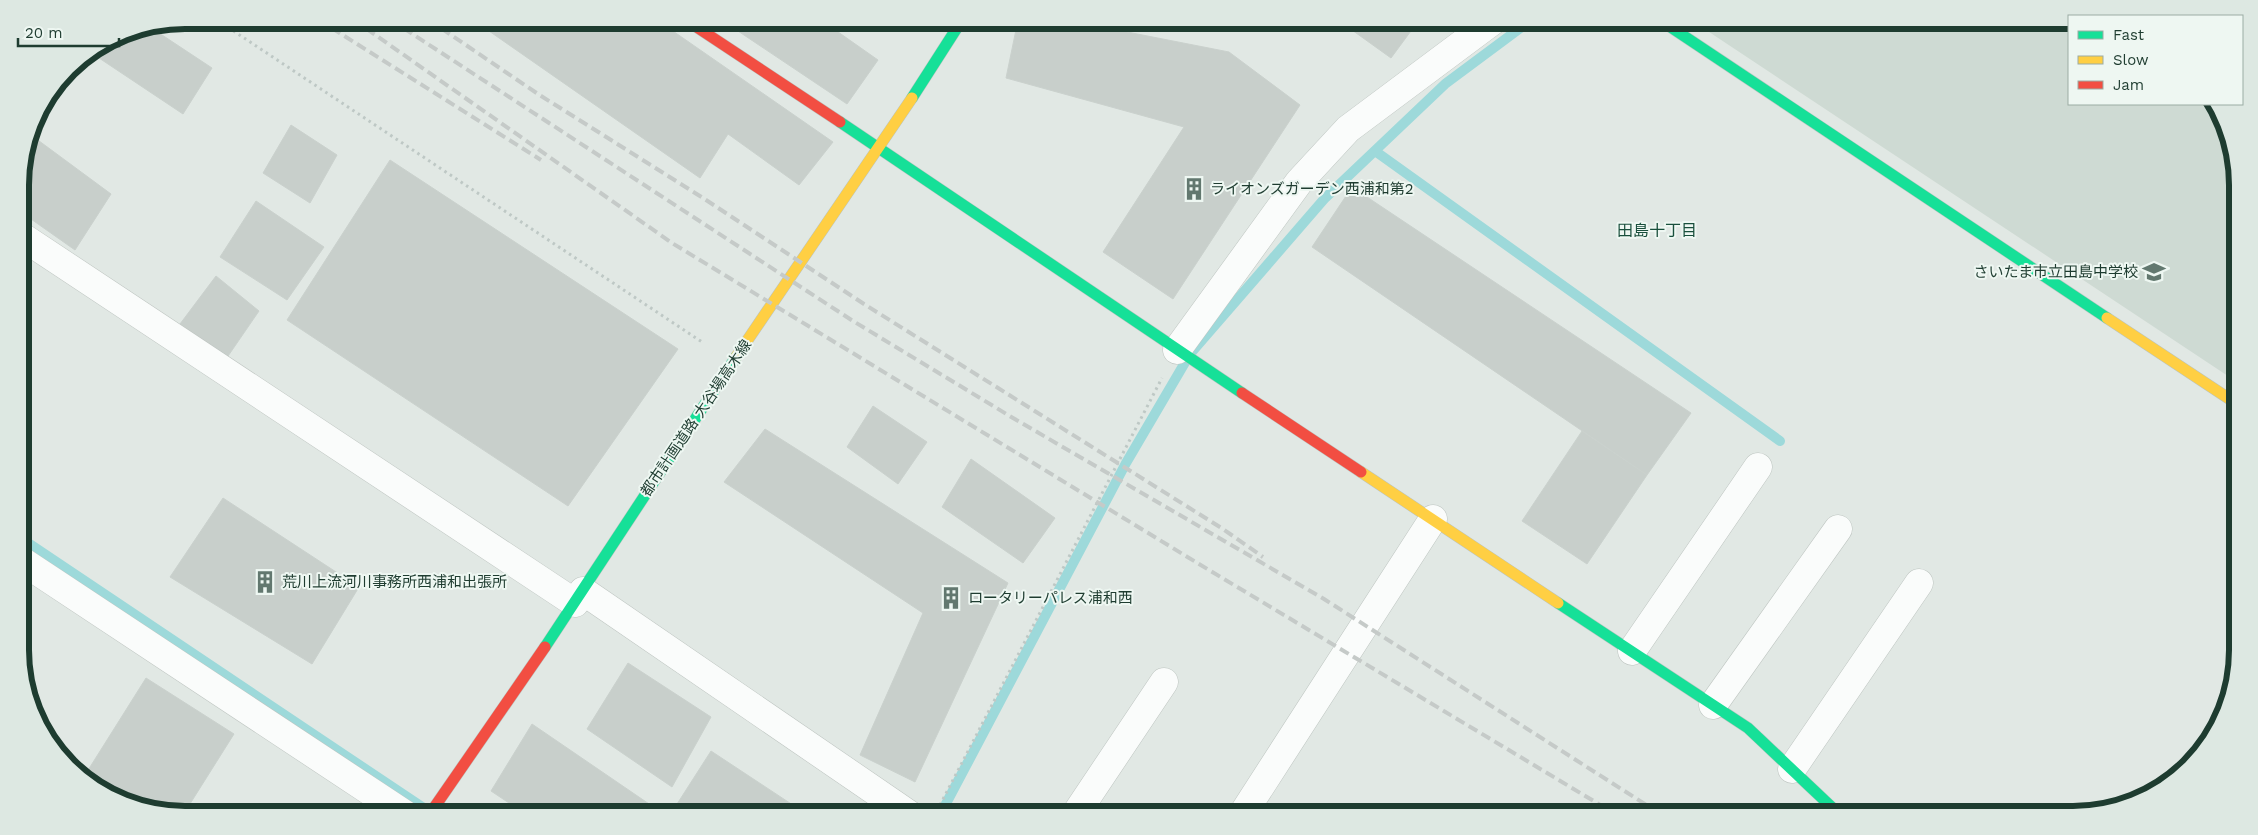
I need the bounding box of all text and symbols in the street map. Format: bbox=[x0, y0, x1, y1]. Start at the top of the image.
scale bar bbox=[18, 15, 119, 47]
legend bbox=[2068, 15, 2243, 105]
text: 20 m bbox=[25, 24, 63, 42]
text: Fast bbox=[2113, 26, 2145, 44]
text: Slow bbox=[2113, 51, 2149, 69]
text: Jam bbox=[2113, 76, 2144, 94]
building icon: ライオンズガーデン西浦和第2 bbox=[1181, 176, 1207, 202]
place label: ライオンズガーデン西浦和第2 bbox=[1210, 180, 1413, 198]
district label: 田島十丁目 bbox=[1617, 221, 1697, 240]
school or university icon: さいたま市立田島中学校 bbox=[2141, 259, 2167, 285]
place label: さいたま市立田島中学校 bbox=[1973, 263, 2138, 281]
street label: 都市計画道路 大谷場高木線 bbox=[637, 336, 755, 500]
building icon: 荒川上流河川事務所西浦和出張所 bbox=[252, 569, 278, 595]
place label: 荒川上流河川事務所西浦和出張所 bbox=[282, 573, 507, 591]
building icon: ロータリーパレス浦和西 bbox=[938, 585, 964, 611]
place label: ロータリーパレス浦和西 bbox=[968, 589, 1133, 607]

